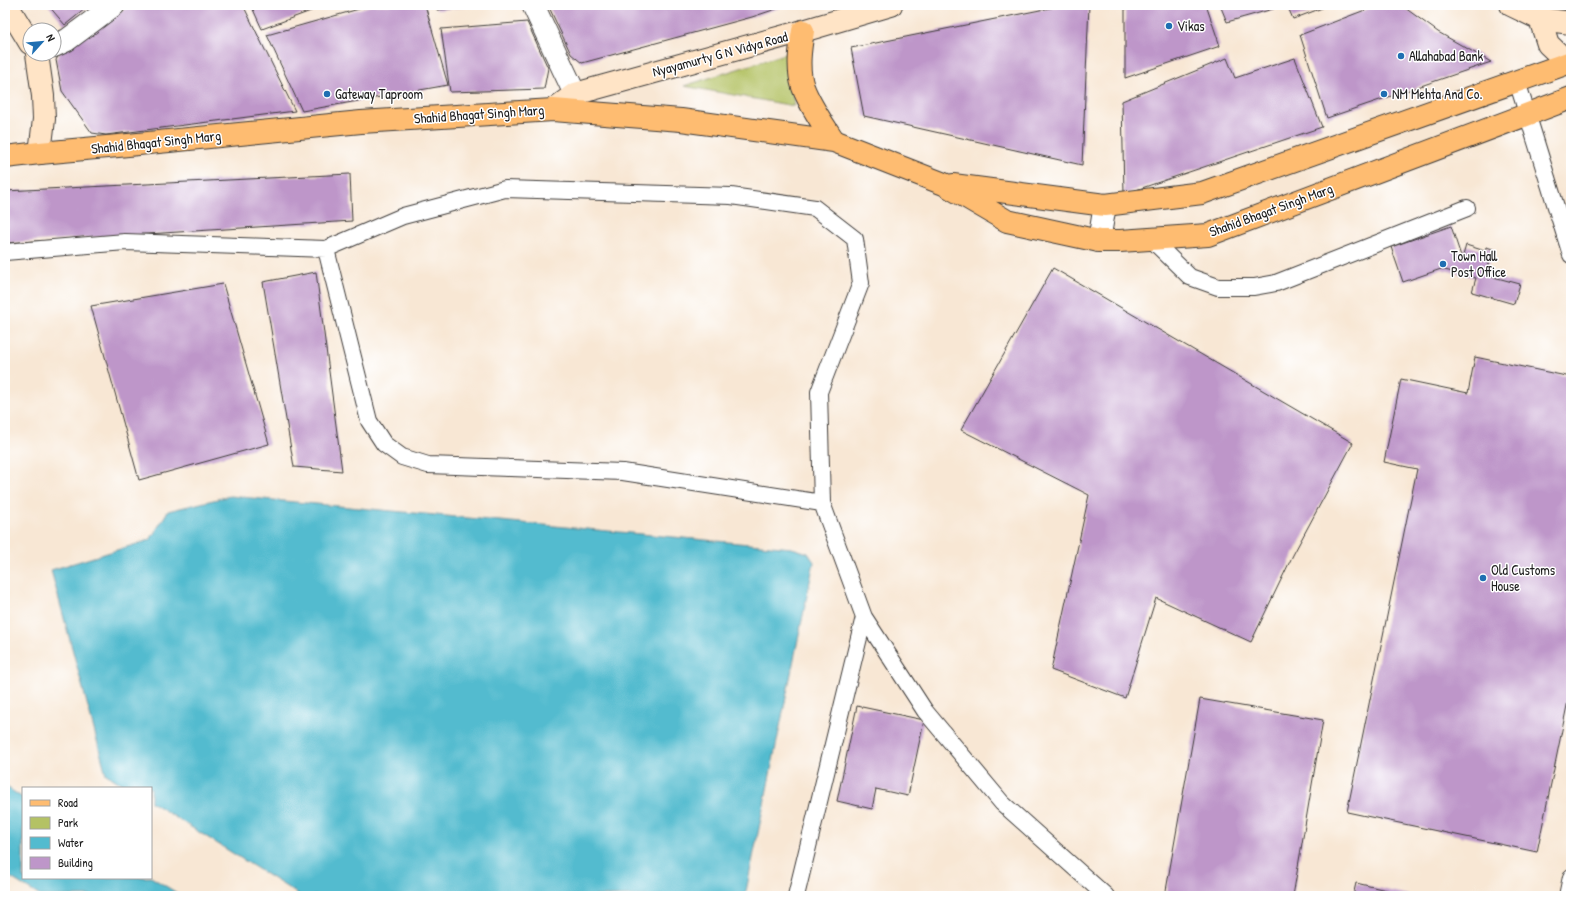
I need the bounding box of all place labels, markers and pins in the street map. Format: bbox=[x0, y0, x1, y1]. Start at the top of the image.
place label: Vikas bbox=[1177, 16, 1205, 35]
marker: Vikas bbox=[1164, 21, 1174, 31]
place label: Allahabad Bank bbox=[1409, 46, 1484, 65]
marker: Allahabad Bank bbox=[1396, 51, 1406, 61]
place label: Gateway Taproom bbox=[335, 84, 423, 104]
place label: NM Mehta And Co. bbox=[1392, 84, 1482, 103]
marker: Gateway Taproom bbox=[322, 89, 332, 99]
marker: NM Mehta And Co. bbox=[1379, 89, 1389, 99]
place label: Town Hall Post Office bbox=[1451, 246, 1507, 281]
marker: Town Hall Post Office bbox=[1438, 259, 1448, 269]
place label: Old Customs House bbox=[1491, 560, 1555, 595]
marker: Old Customs House bbox=[1478, 573, 1488, 583]

